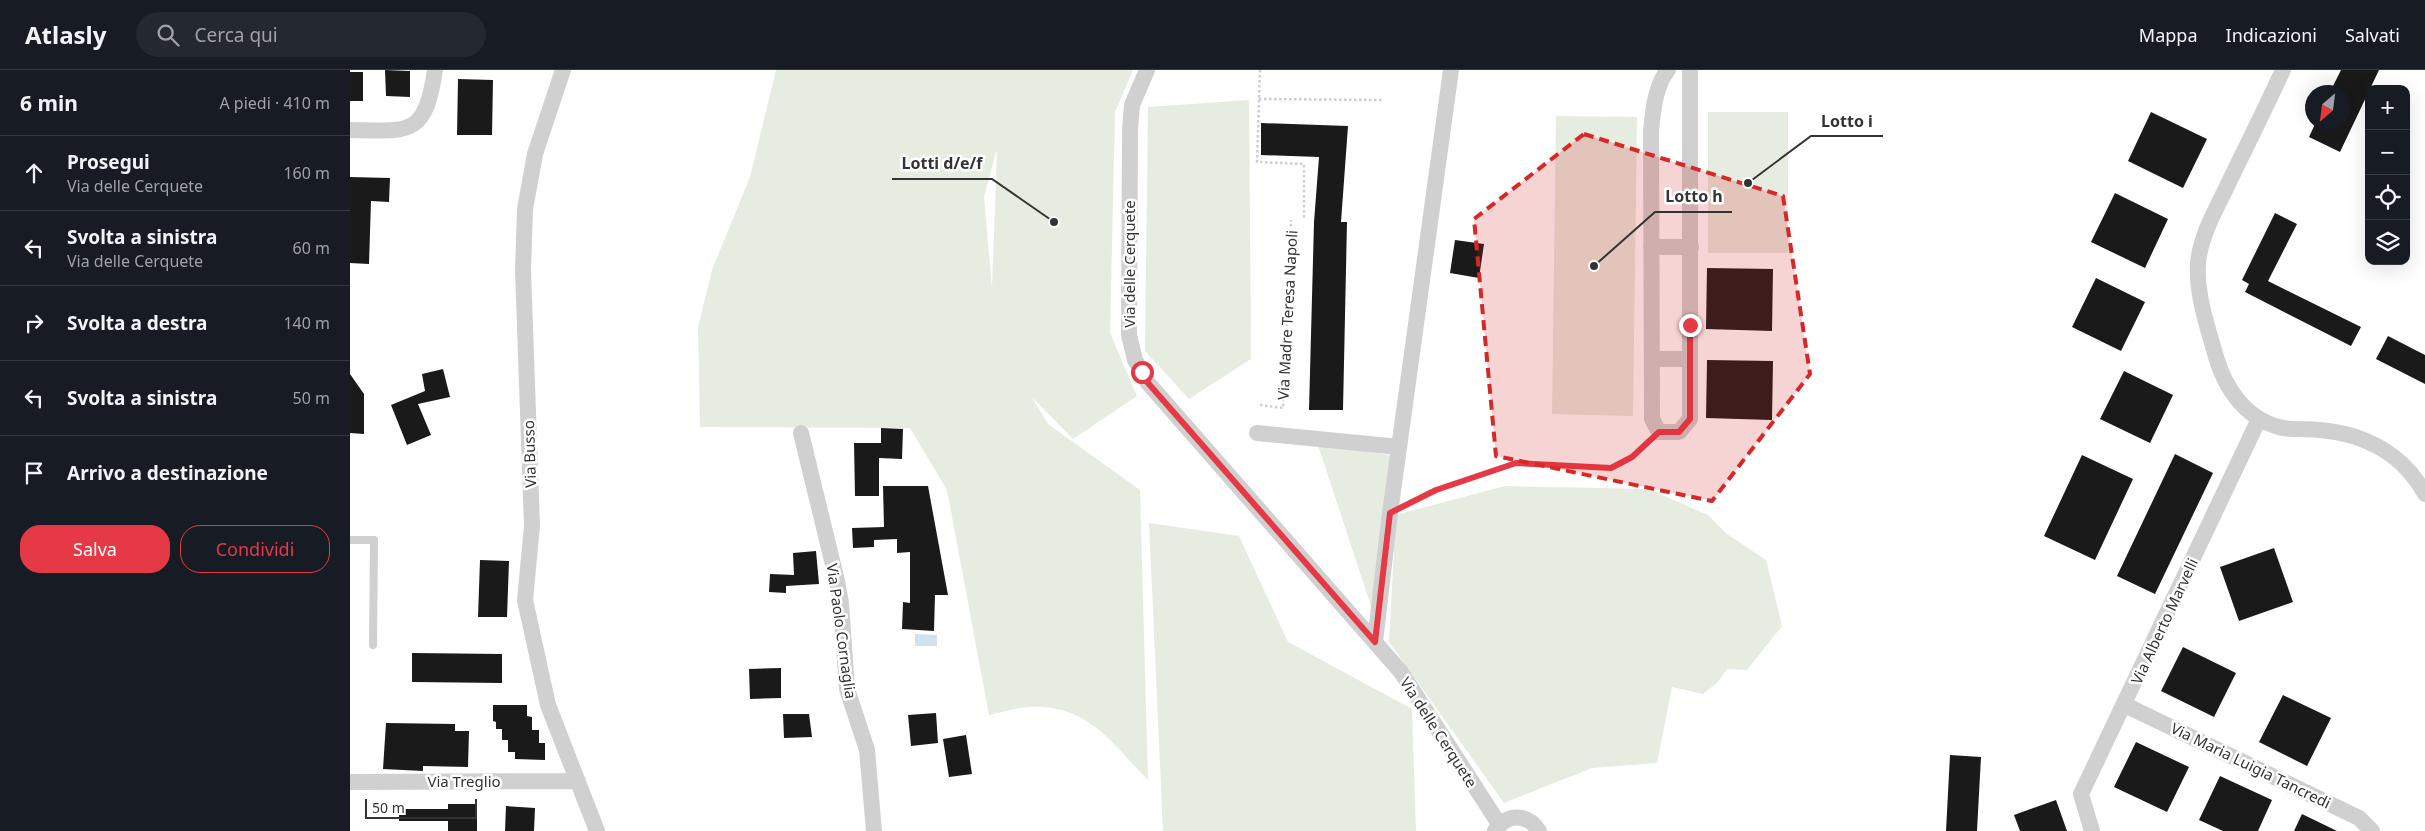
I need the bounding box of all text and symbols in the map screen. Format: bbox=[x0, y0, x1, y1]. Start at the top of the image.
search box bbox=[136, 12, 486, 57]
text: Atlasly bbox=[25, 18, 106, 51]
icon: search bbox=[154, 21, 182, 49]
text: Cerca qui bbox=[194, 22, 278, 48]
text: Mappa bbox=[2139, 23, 2198, 47]
text: Indicazioni bbox=[2226, 23, 2317, 47]
text: Salvati bbox=[2345, 23, 2400, 47]
north arrow bbox=[2305, 85, 2350, 130]
map controls bbox=[2365, 85, 2410, 265]
button: + bbox=[2365, 85, 2410, 130]
text: 6 min bbox=[20, 89, 78, 117]
text: A piedi · 410 m bbox=[219, 92, 330, 114]
callout: Lotto i bbox=[1811, 105, 1883, 136]
text: Lotto i bbox=[1821, 110, 1873, 132]
button: − bbox=[2365, 130, 2410, 175]
callout: Lotti d/e/f bbox=[892, 148, 992, 179]
text: Prosegui bbox=[67, 149, 150, 175]
text: Lotti d/e/f bbox=[902, 152, 983, 174]
icon: ahead bbox=[20, 159, 48, 187]
text: 160 m bbox=[283, 162, 330, 184]
text: Via delle Cerquete bbox=[67, 175, 203, 197]
button: locate bbox=[2365, 175, 2410, 220]
callout: Lotto h bbox=[1655, 181, 1732, 212]
text: Lotto h bbox=[1665, 185, 1723, 207]
street label: Via delle Cerquete bbox=[1119, 200, 1139, 328]
button: layers bbox=[2365, 220, 2410, 265]
text: Svolta a sinistra bbox=[67, 224, 217, 250]
street label: Via Madre Teresa Napoli bbox=[1273, 230, 1301, 400]
icon: left bbox=[20, 234, 48, 262]
text: 60 m bbox=[293, 237, 330, 259]
text: Via delle Cerquete bbox=[67, 250, 203, 272]
icon: right bbox=[20, 309, 48, 337]
text: Svolta a destra bbox=[67, 310, 207, 336]
text: 140 m bbox=[283, 312, 330, 334]
route end bbox=[1679, 314, 1702, 337]
route start bbox=[1131, 361, 1154, 384]
icon: left bbox=[20, 384, 48, 412]
text: Svolta a sinistra bbox=[67, 385, 217, 411]
text: 50 m bbox=[293, 387, 330, 409]
street label: Via Busso bbox=[518, 420, 540, 488]
icon: arrive bbox=[20, 459, 48, 487]
text: Arrivo a destinazione bbox=[67, 460, 268, 486]
button: Salva bbox=[20, 525, 170, 573]
button: Condividi bbox=[180, 525, 330, 573]
street label: Via Alberto Marvelli bbox=[2126, 555, 2202, 687]
street label: Via Paolo Cornaglia bbox=[823, 562, 861, 700]
street label: Via delle Cerquete bbox=[1396, 673, 1482, 791]
street label: Via Maria Luigia Tancredi bbox=[2168, 718, 2334, 812]
street label: Via Treglio bbox=[427, 771, 501, 791]
scale bar bbox=[365, 796, 478, 819]
text: 50 m bbox=[372, 798, 405, 817]

